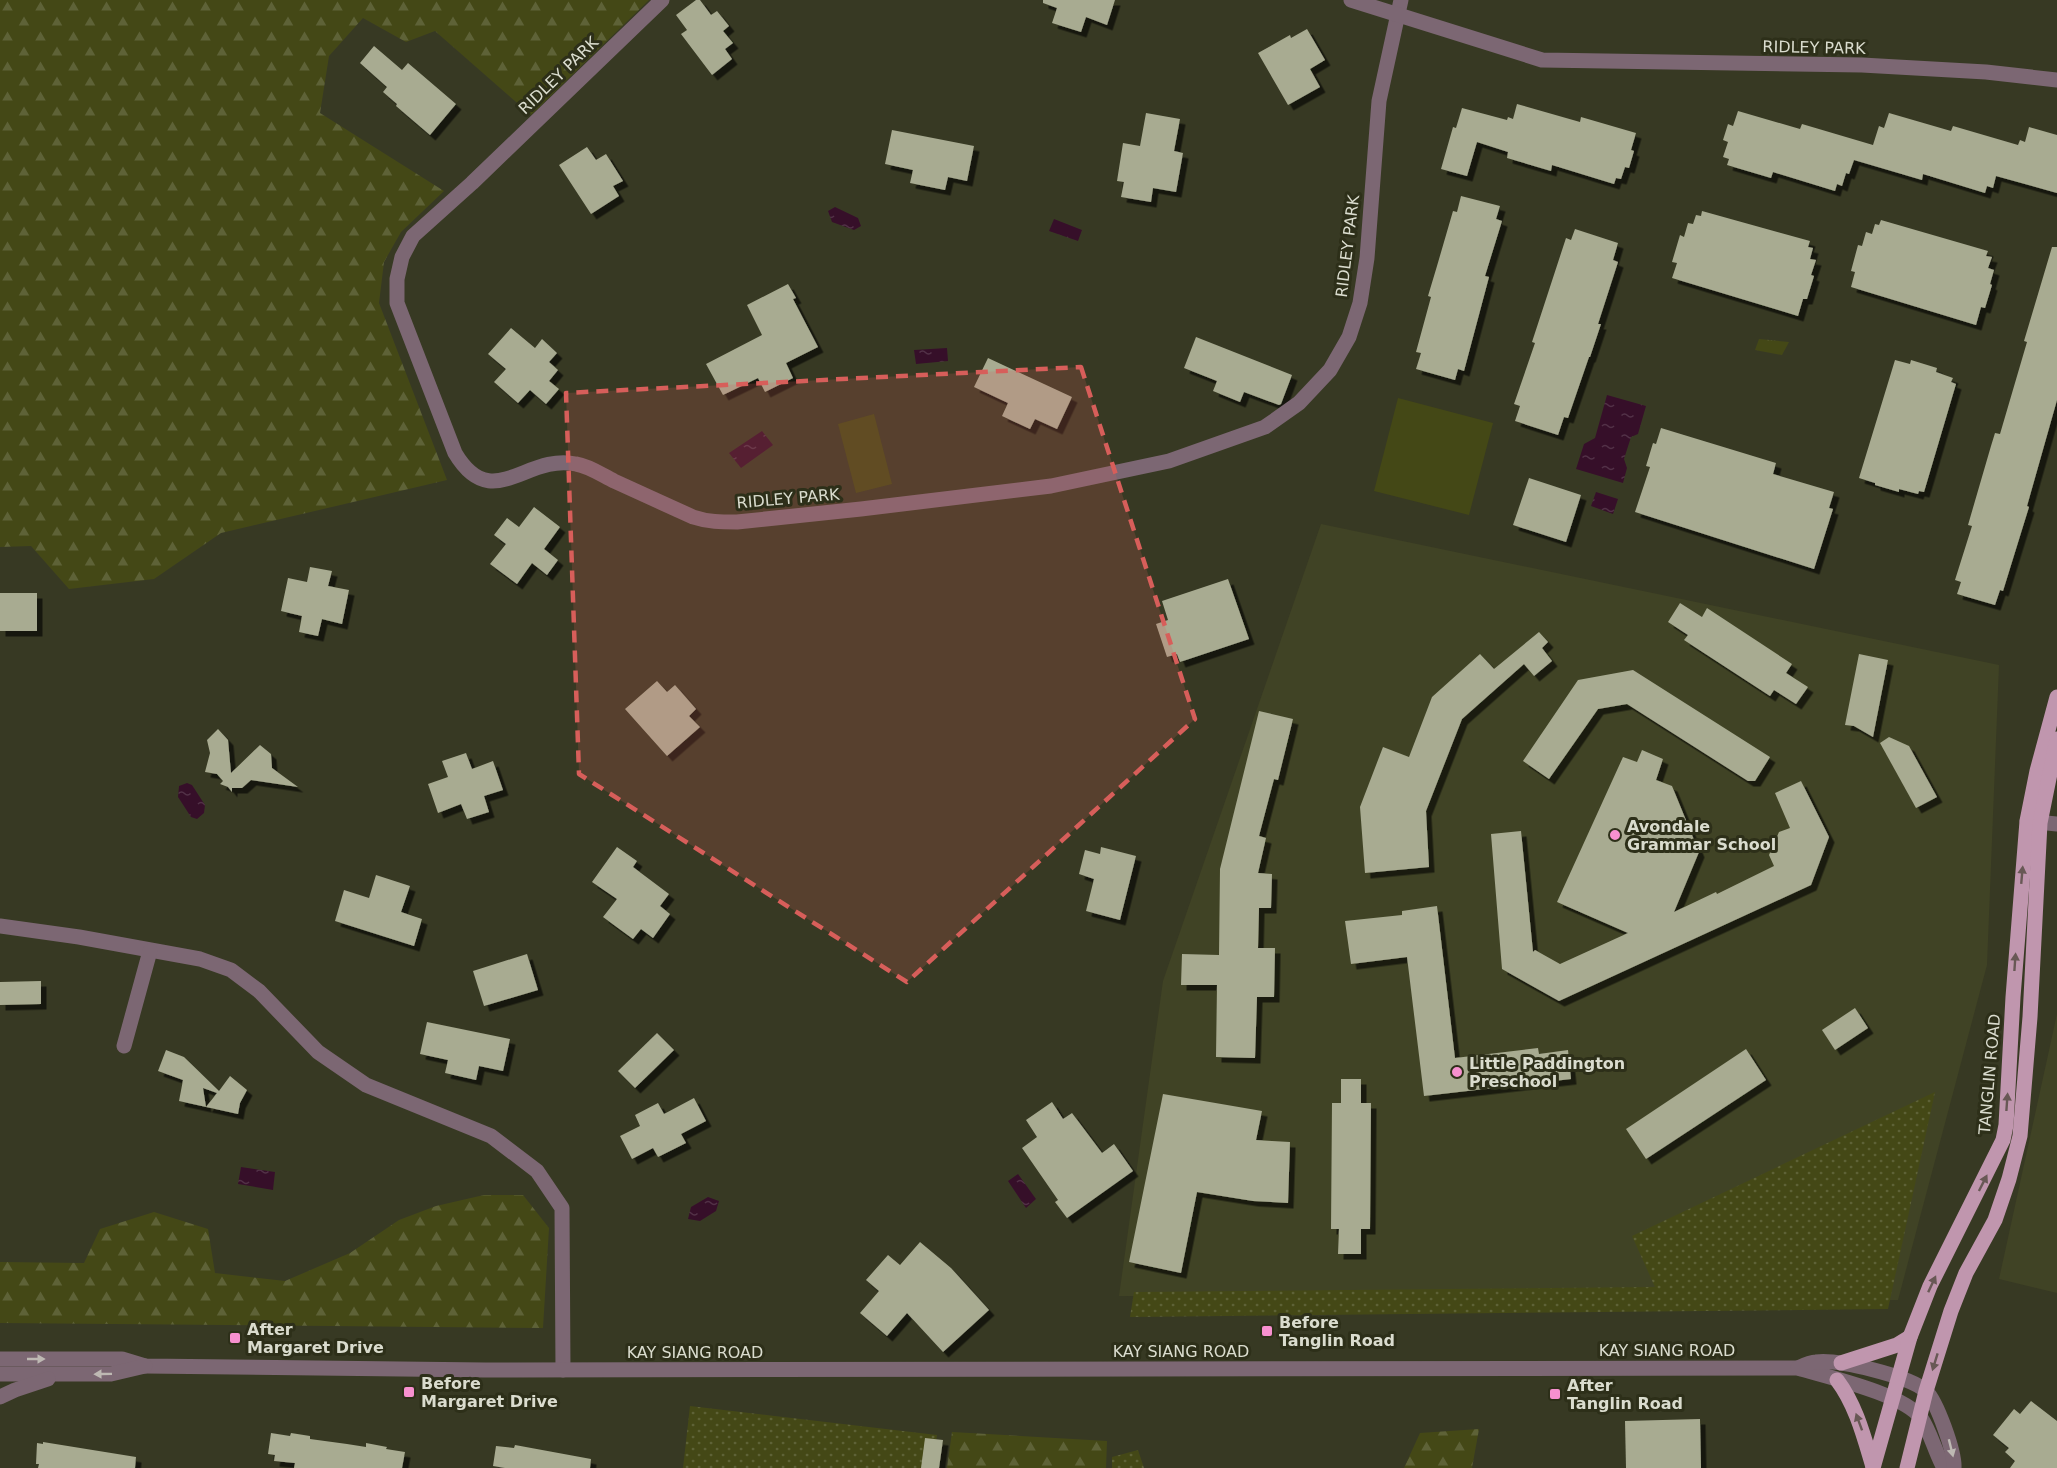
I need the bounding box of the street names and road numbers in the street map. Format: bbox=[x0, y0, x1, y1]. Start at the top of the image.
street label: RIDLEY PARK bbox=[515, 32, 602, 118]
street label: RIDLEY PARK bbox=[1762, 37, 1866, 58]
street label: RIDLEY PARK bbox=[1332, 193, 1363, 298]
street label: RIDLEY PARK bbox=[736, 484, 841, 512]
street label: TANGLIN ROAD bbox=[1975, 1013, 2004, 1136]
street label: KAY SIANG ROAD bbox=[1599, 1341, 1735, 1360]
street label: KAY SIANG ROAD bbox=[1113, 1342, 1249, 1361]
street label: KAY SIANG ROAD bbox=[627, 1343, 763, 1362]

